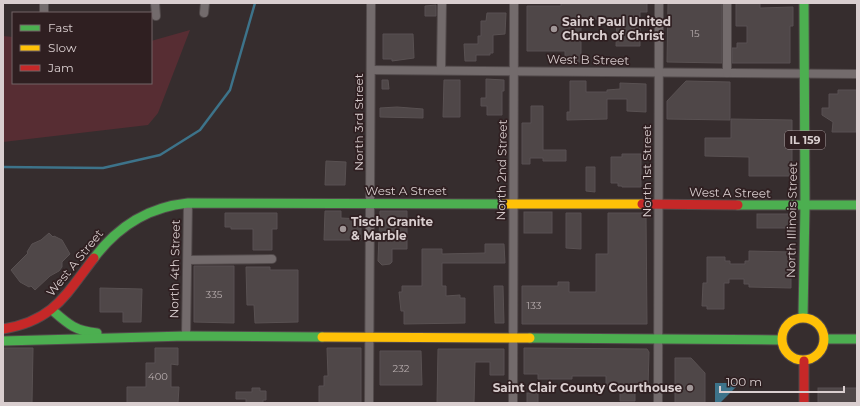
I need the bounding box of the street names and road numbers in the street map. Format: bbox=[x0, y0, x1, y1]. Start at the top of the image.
street label: West B Street bbox=[547, 51, 629, 68]
street label: North 3rd Street bbox=[351, 73, 366, 171]
street label: North 2nd Street bbox=[493, 119, 510, 221]
street label: North 1st Street bbox=[639, 124, 654, 217]
road number: IL 159 bbox=[785, 131, 825, 149]
street label: North Illinois Street bbox=[783, 162, 800, 278]
street label: West A Street bbox=[365, 183, 447, 198]
street label: West A Street bbox=[689, 184, 771, 201]
street label: North 4th Street bbox=[166, 219, 183, 318]
street label: West A Street bbox=[43, 226, 106, 299]

